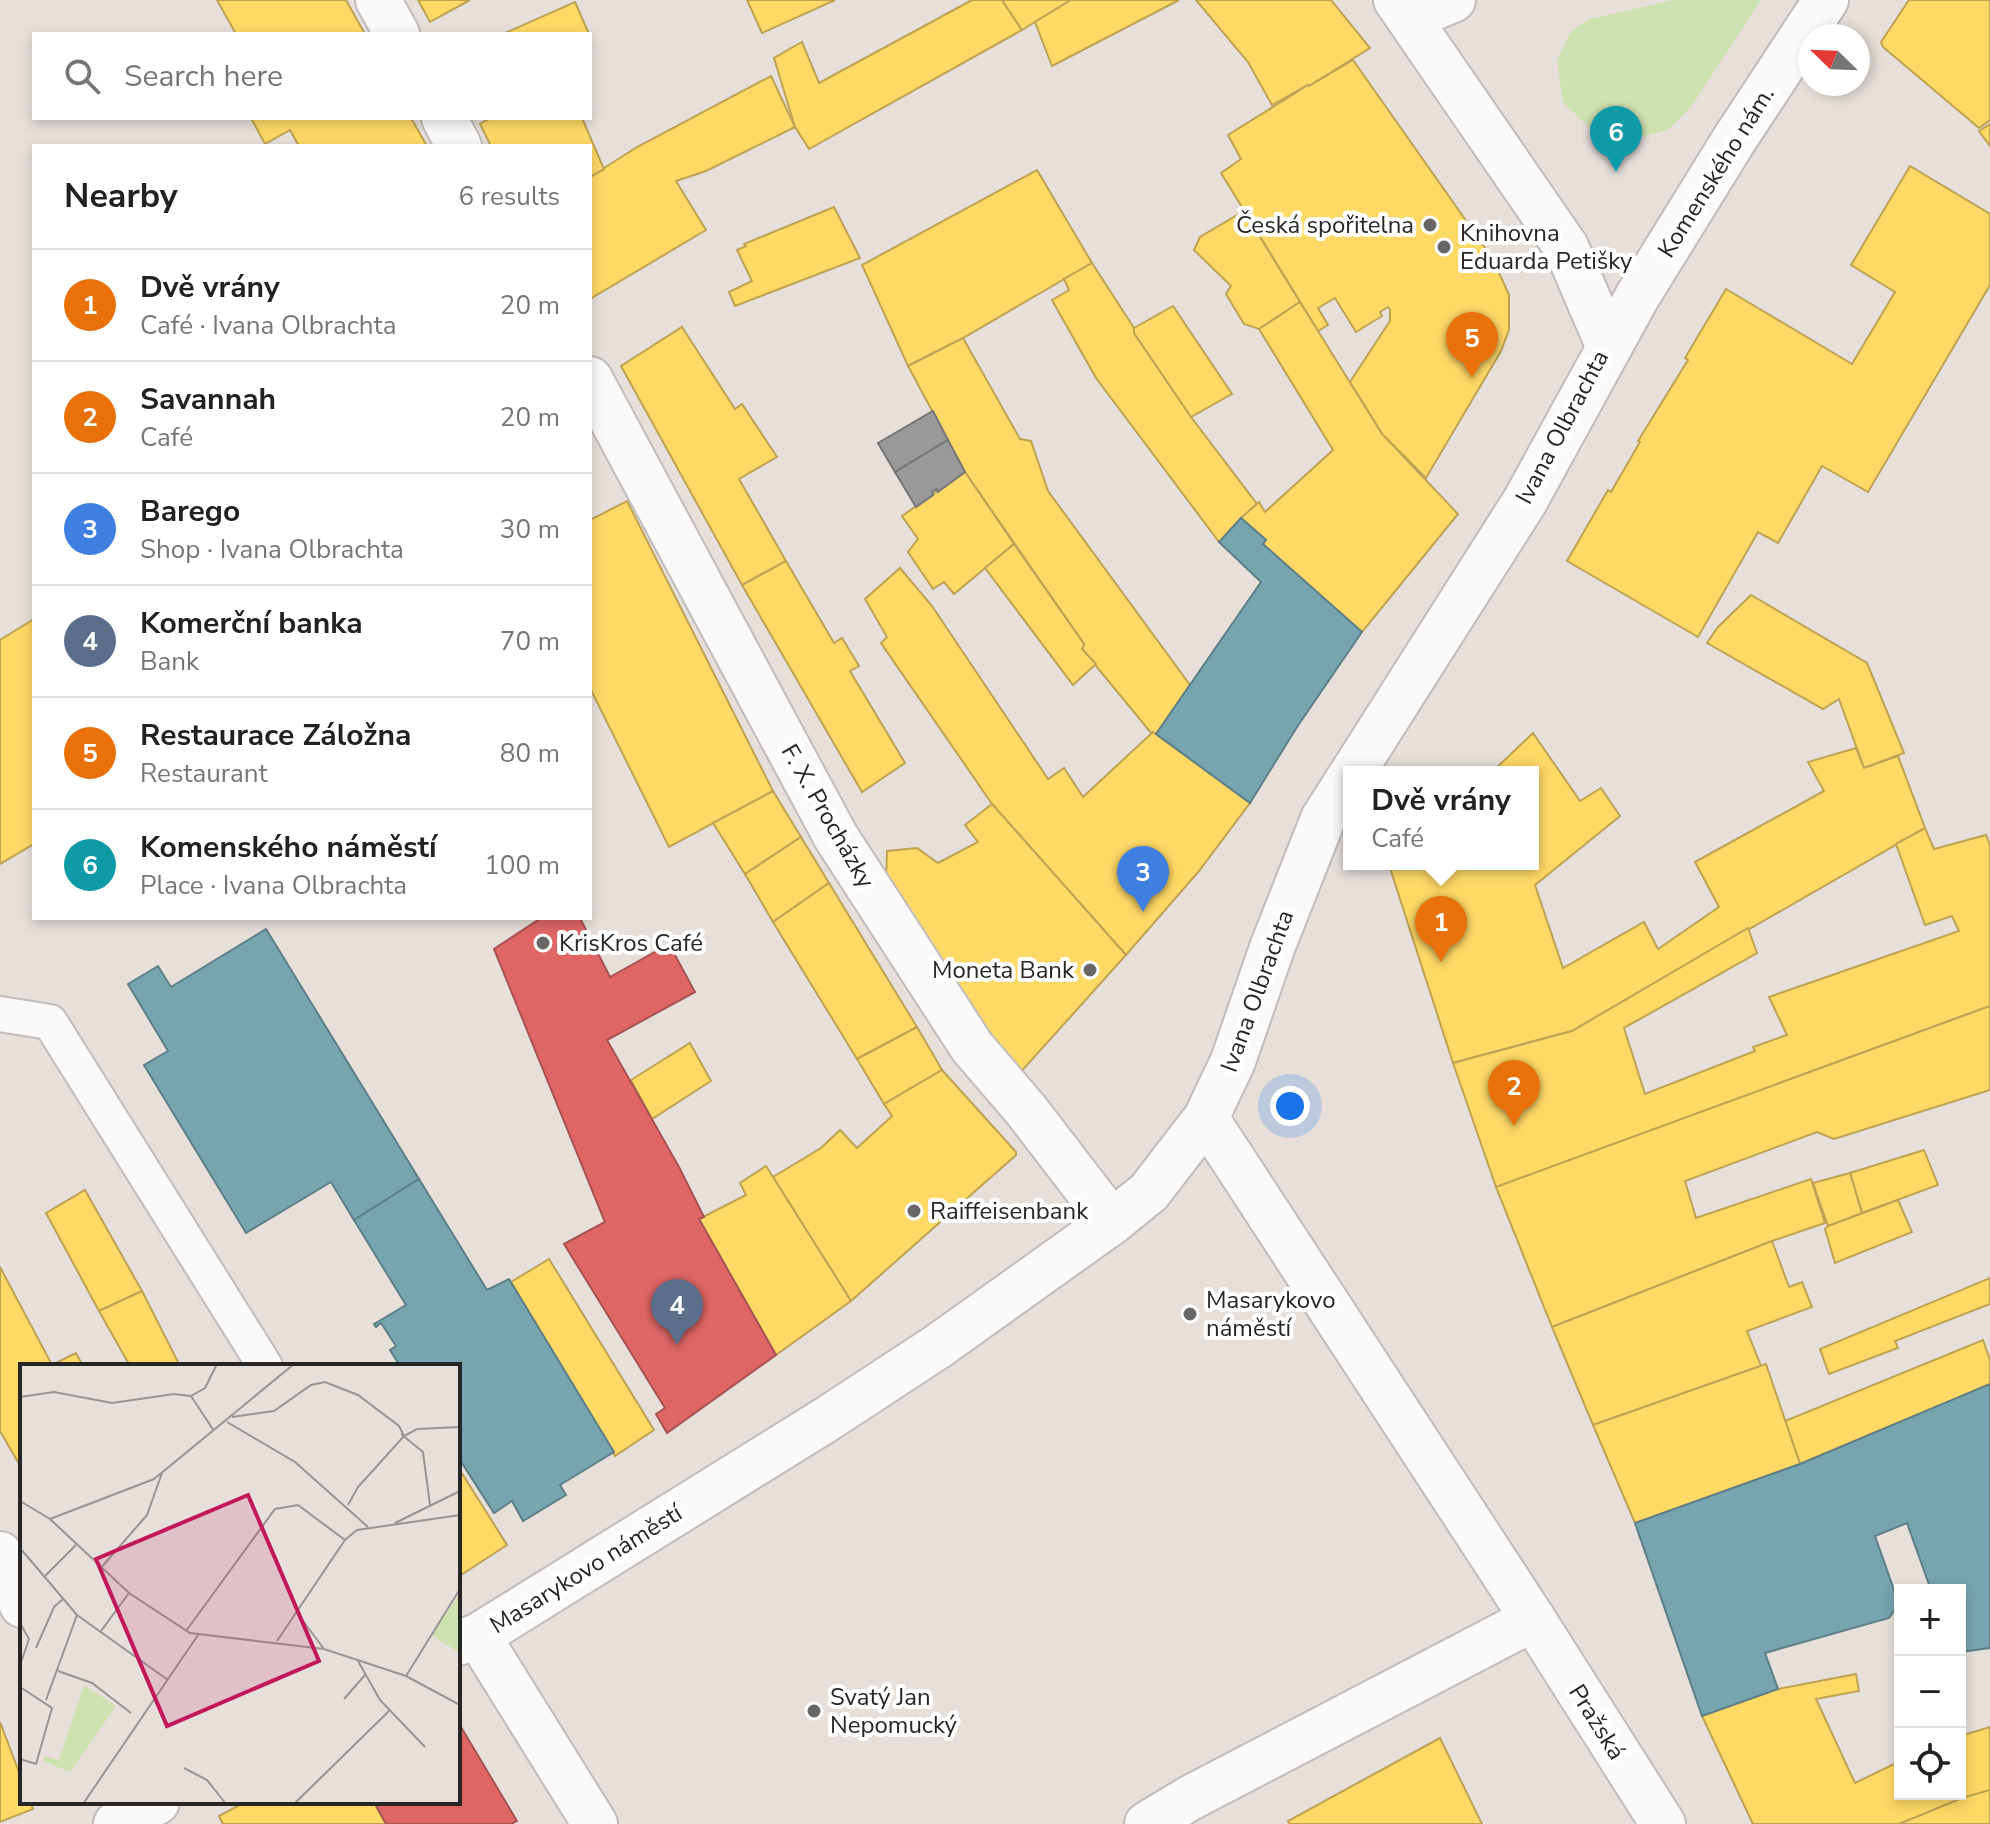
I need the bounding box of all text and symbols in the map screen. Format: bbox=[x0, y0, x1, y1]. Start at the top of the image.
north arrow bbox=[1798, 24, 1870, 96]
search box bbox=[32, 32, 592, 120]
icon: search bbox=[60, 54, 104, 98]
text: Search here bbox=[124, 56, 283, 97]
street label: Komenského nám. bbox=[1650, 80, 1782, 264]
pin: 6 bbox=[1590, 106, 1642, 172]
text: Nearby bbox=[64, 173, 178, 219]
text: 6 results bbox=[459, 179, 560, 214]
place label: Česká spořitelna bbox=[1236, 209, 1414, 241]
marker: Česká spořitelna bbox=[1421, 216, 1439, 234]
place label: Knihovna Eduarda Petišky bbox=[1460, 217, 1633, 277]
marker: Knihovna Eduarda Petišky bbox=[1435, 238, 1453, 256]
text: Dvě vrány bbox=[140, 267, 280, 308]
text: 1 bbox=[82, 288, 98, 323]
text: 20 m bbox=[500, 288, 560, 323]
text: Café · Ivana Olbrachta bbox=[140, 308, 397, 343]
pin: 5 bbox=[1446, 312, 1498, 378]
street label: Ivana Olbrachta bbox=[1508, 344, 1616, 510]
text: Savannah bbox=[140, 379, 276, 420]
text: 2 bbox=[82, 400, 98, 435]
text: 20 m bbox=[500, 400, 560, 435]
text: Café bbox=[140, 420, 193, 455]
text: Barego bbox=[140, 491, 240, 532]
text: 3 bbox=[82, 512, 98, 547]
text: 30 m bbox=[500, 512, 560, 547]
text: Shop · Ivana Olbrachta bbox=[140, 532, 404, 567]
text: Komerční banka bbox=[140, 603, 363, 644]
text: 4 bbox=[82, 624, 98, 659]
text: 70 m bbox=[500, 624, 560, 659]
text: Bank bbox=[140, 644, 199, 679]
text: Restaurace Záložna bbox=[140, 715, 411, 756]
text: 5 bbox=[82, 736, 98, 771]
text: 80 m bbox=[500, 736, 560, 771]
street label: F. X. Procházky bbox=[774, 738, 882, 894]
text: Restaurant bbox=[140, 756, 268, 791]
popup bbox=[1343, 766, 1539, 870]
text: Dvě vrány bbox=[1371, 780, 1511, 821]
text: Café bbox=[1371, 821, 1424, 856]
text: Komenského náměstí bbox=[140, 827, 437, 868]
pin: 3 bbox=[1117, 846, 1169, 912]
text: 6 bbox=[82, 848, 98, 883]
text: 100 m bbox=[484, 848, 560, 883]
text: Place · Ivana Olbrachta bbox=[140, 868, 407, 903]
pin: 1 bbox=[1415, 896, 1467, 962]
street label: Ivana Olbrachta bbox=[1213, 906, 1301, 1076]
place label: KrisKros Café bbox=[559, 927, 703, 959]
marker: KrisKros Café bbox=[534, 934, 552, 952]
place label: Moneta Bank bbox=[932, 954, 1075, 986]
marker: Moneta Bank bbox=[1081, 961, 1099, 979]
pin: 2 bbox=[1488, 1060, 1540, 1126]
your location bbox=[1270, 1086, 1310, 1126]
place label: Raiffeisenbank bbox=[930, 1195, 1089, 1227]
marker: Raiffeisenbank bbox=[905, 1202, 923, 1220]
pin: 4 bbox=[651, 1279, 703, 1345]
place label: Masarykovo náměstí bbox=[1206, 1284, 1336, 1344]
marker: Masarykovo náměstí bbox=[1181, 1305, 1199, 1323]
inset map bbox=[20, 1364, 460, 1804]
street label: Masarykovo náměstí bbox=[484, 1496, 689, 1641]
map controls bbox=[1894, 1584, 1966, 1800]
button: + bbox=[1894, 1584, 1966, 1656]
button: − bbox=[1894, 1656, 1966, 1728]
street label: Pražská bbox=[1561, 1678, 1633, 1766]
place label: Svatý Jan Nepomucký bbox=[830, 1681, 958, 1741]
marker: Svatý Jan Nepomucký bbox=[805, 1702, 823, 1720]
button: locate bbox=[1894, 1728, 1966, 1800]

